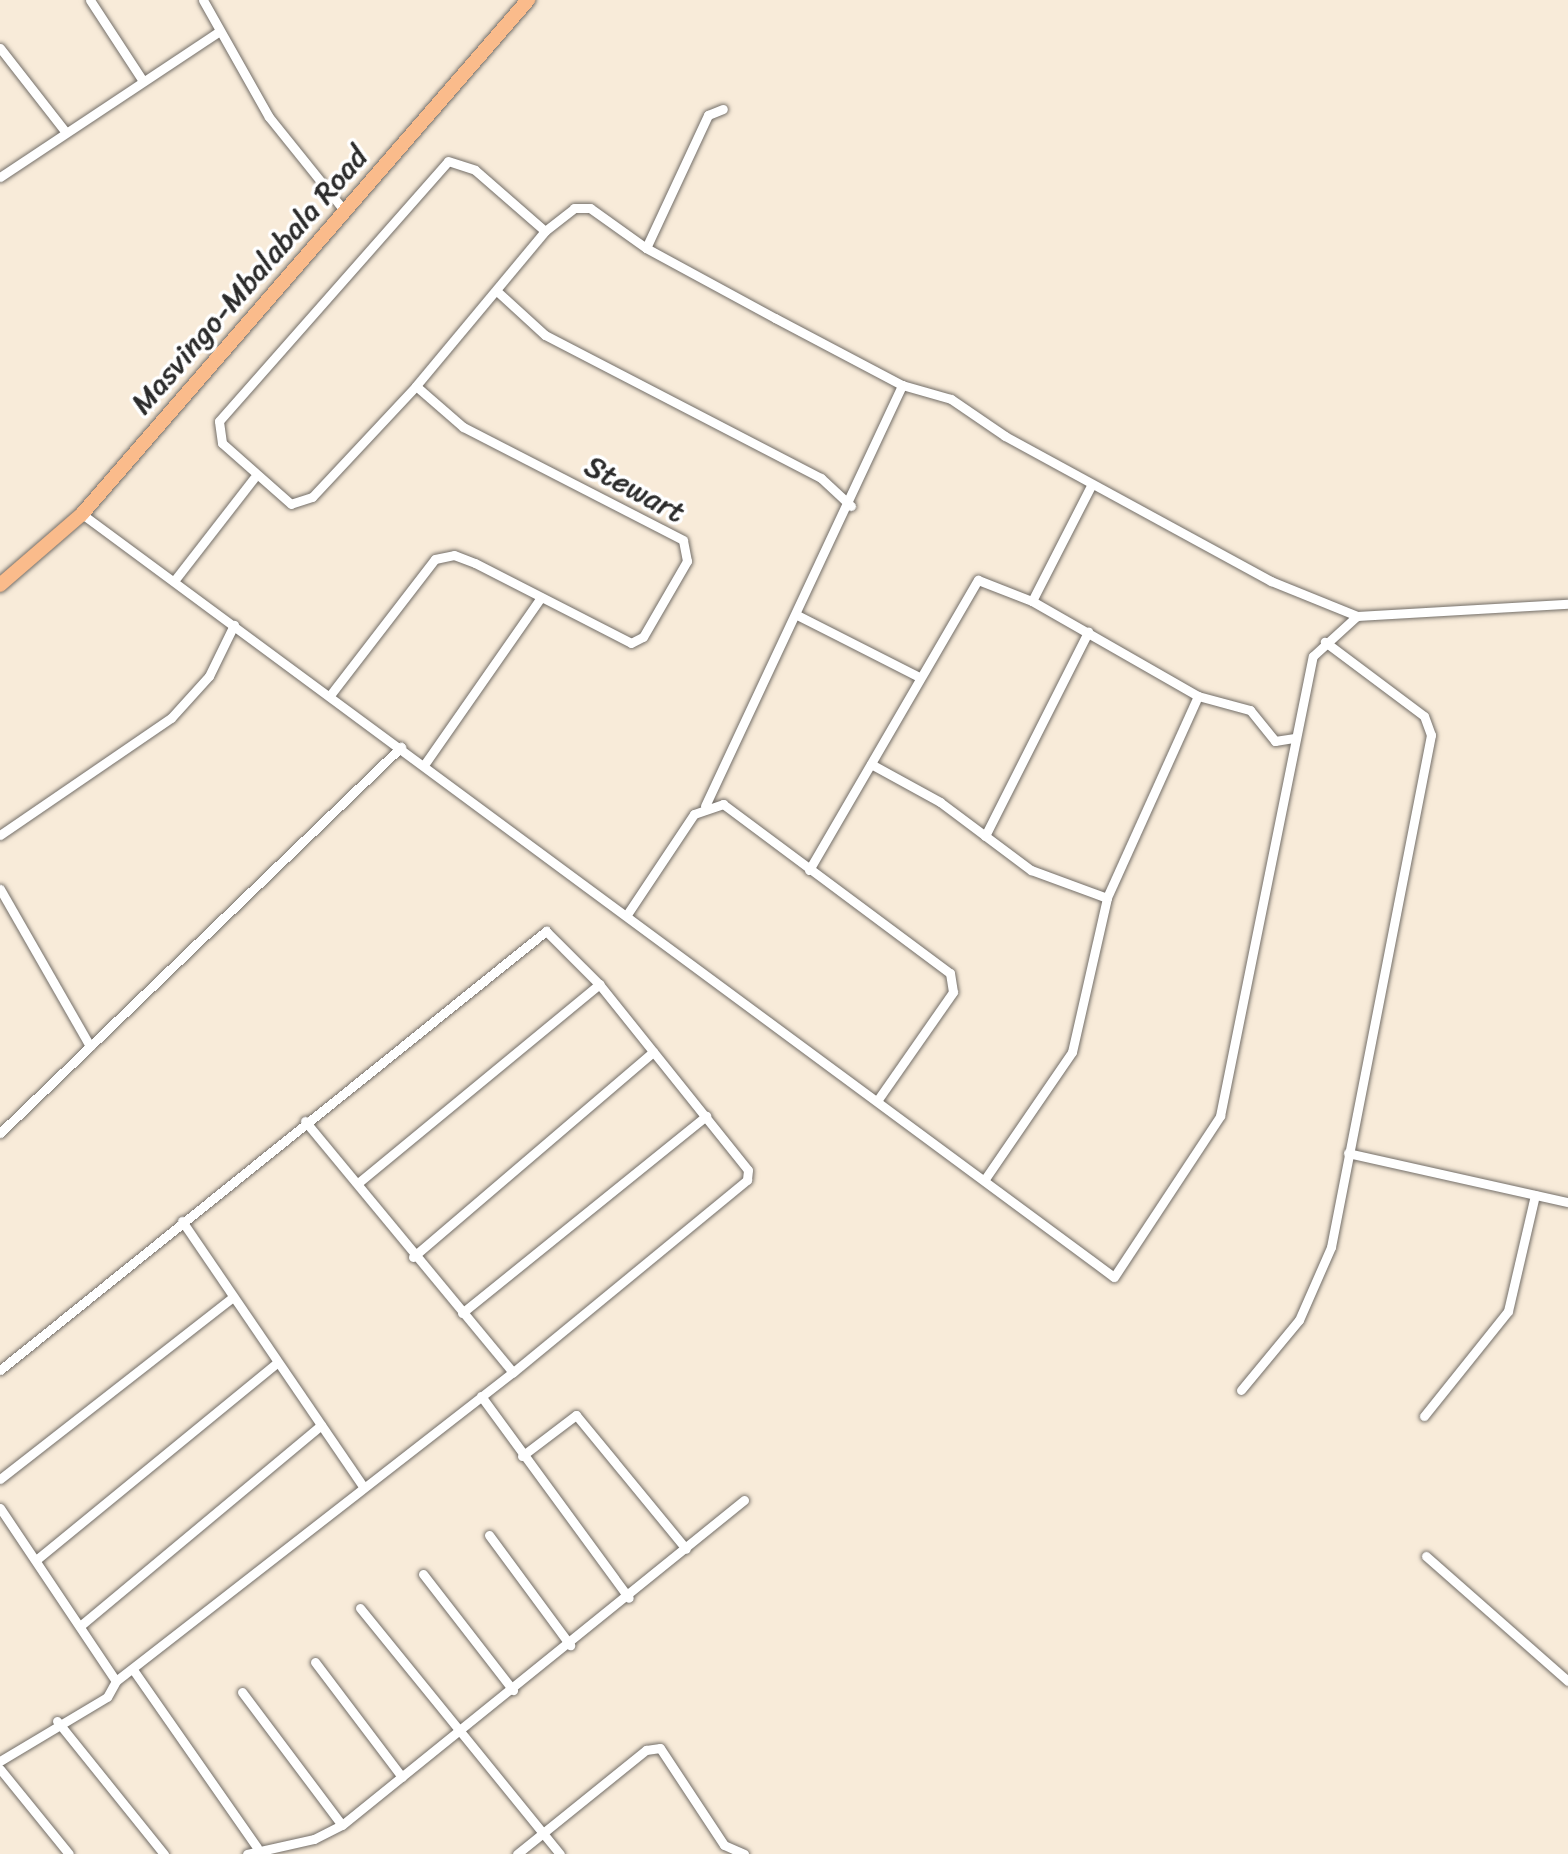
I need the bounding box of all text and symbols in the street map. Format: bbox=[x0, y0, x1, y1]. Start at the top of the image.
street label: Masvingo-Mbalabala Road bbox=[123, 139, 375, 421]
street label: Stewart bbox=[579, 448, 691, 530]

